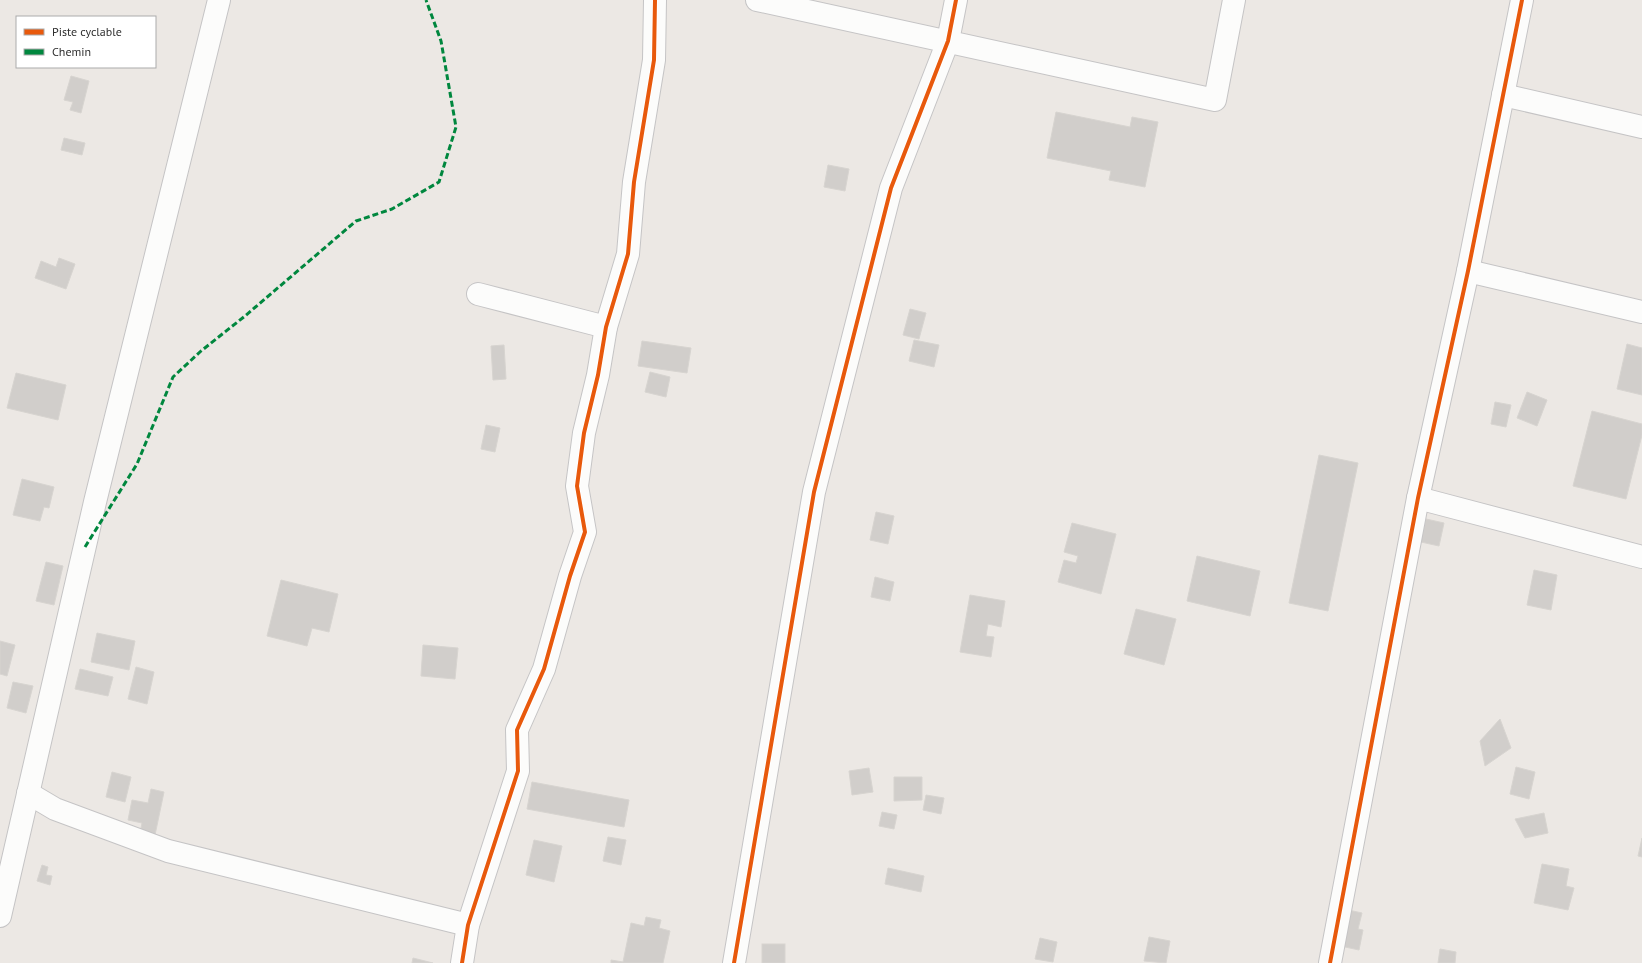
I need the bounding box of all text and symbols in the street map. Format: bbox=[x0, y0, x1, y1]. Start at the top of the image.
legend bbox=[16, 16, 156, 68]
text: Piste cyclable bbox=[52, 24, 122, 39]
text: Chemin bbox=[52, 44, 91, 59]

